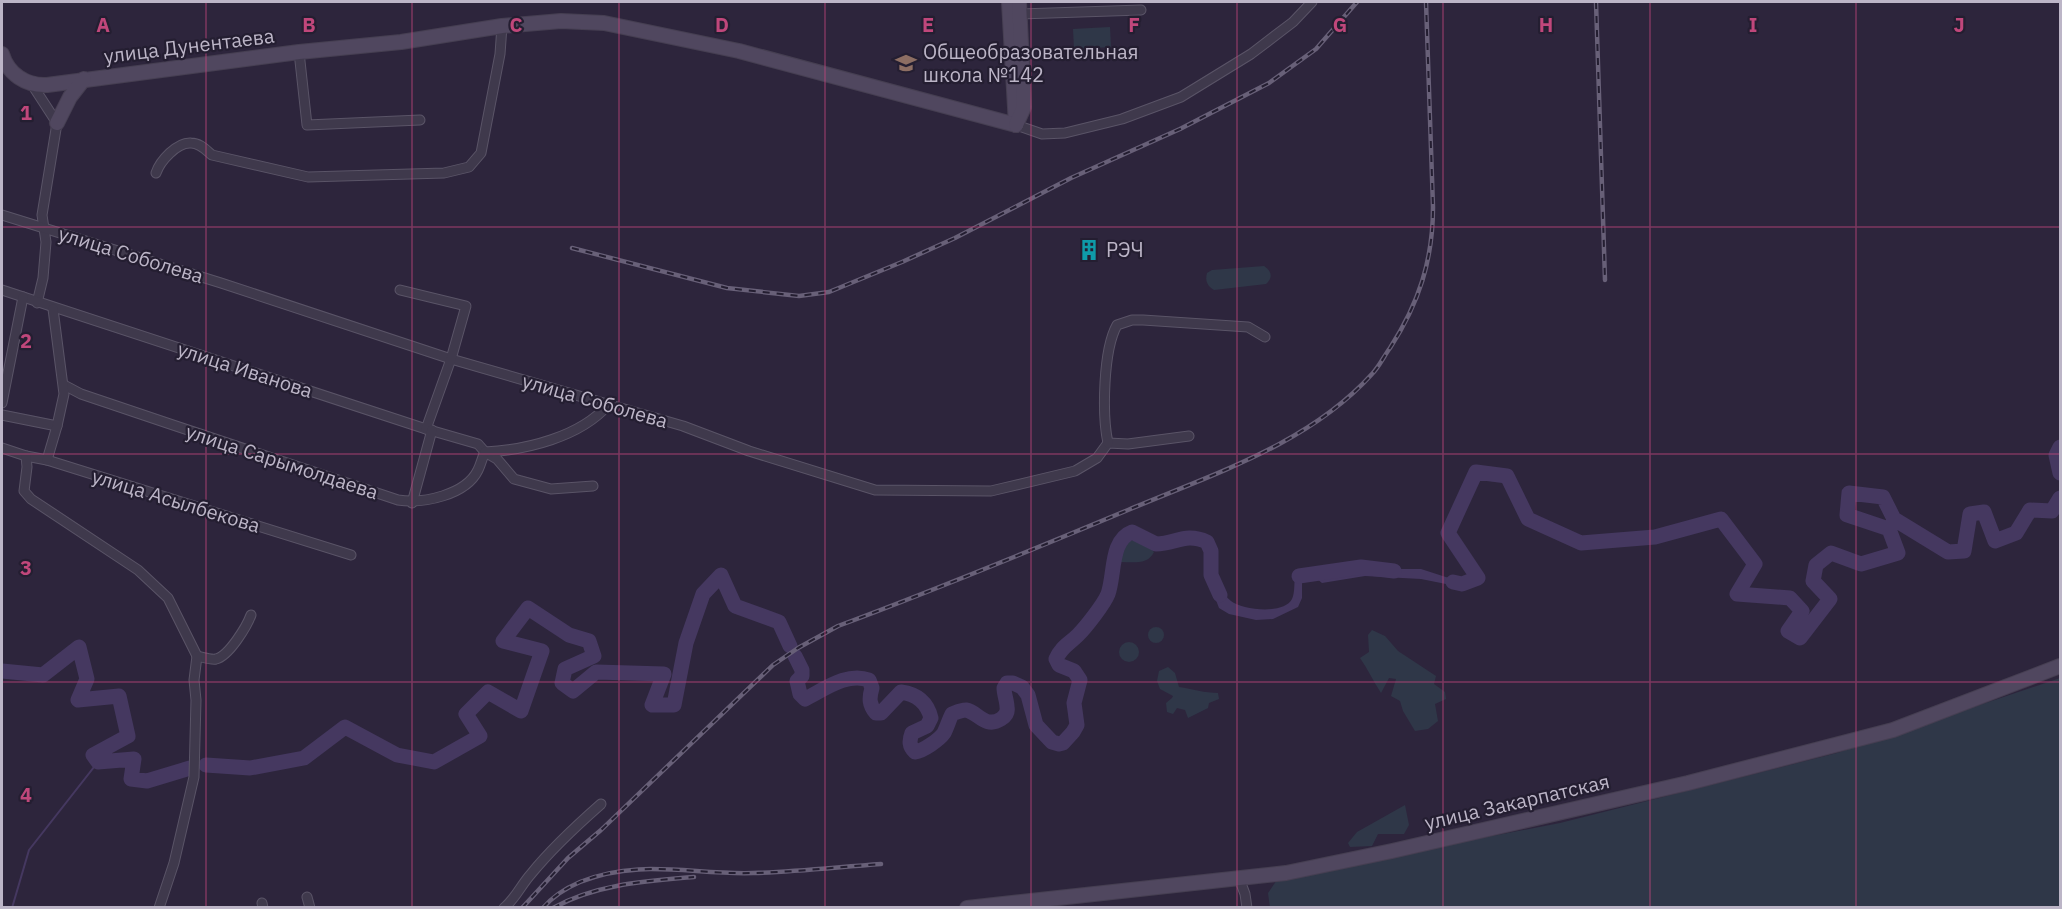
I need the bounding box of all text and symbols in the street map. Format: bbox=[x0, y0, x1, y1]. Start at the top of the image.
text: A bbox=[96, 11, 110, 38]
text: B bbox=[302, 11, 316, 38]
text: C bbox=[509, 11, 523, 38]
text: D bbox=[715, 11, 729, 38]
text: E bbox=[922, 11, 934, 38]
text: F bbox=[1128, 11, 1140, 38]
text: G bbox=[1333, 11, 1347, 38]
text: H bbox=[1539, 11, 1553, 38]
text: I bbox=[1749, 11, 1757, 38]
text: J bbox=[1953, 11, 1965, 38]
street label: улица Дунентаева bbox=[102, 22, 276, 69]
place label: Общеобразовательная школа №142 bbox=[923, 38, 1138, 88]
school or university icon: Общеобразовательная школа №142 bbox=[894, 51, 918, 75]
text: 1 bbox=[20, 99, 32, 126]
street label: улица Соболева bbox=[55, 220, 207, 289]
place label: РЭЧ bbox=[1106, 236, 1144, 263]
building icon: РЭЧ bbox=[1077, 238, 1101, 262]
text: 2 bbox=[20, 327, 32, 354]
street label: улица Иванова bbox=[174, 335, 317, 404]
street label: улица Соболева bbox=[519, 367, 671, 434]
street label: улица Сарымолдаева bbox=[182, 418, 382, 506]
street label: улица Асылбекова bbox=[89, 462, 264, 539]
text: 3 bbox=[20, 554, 32, 581]
street label: улица Закарпатская bbox=[1422, 767, 1612, 836]
text: 4 bbox=[20, 781, 32, 808]

